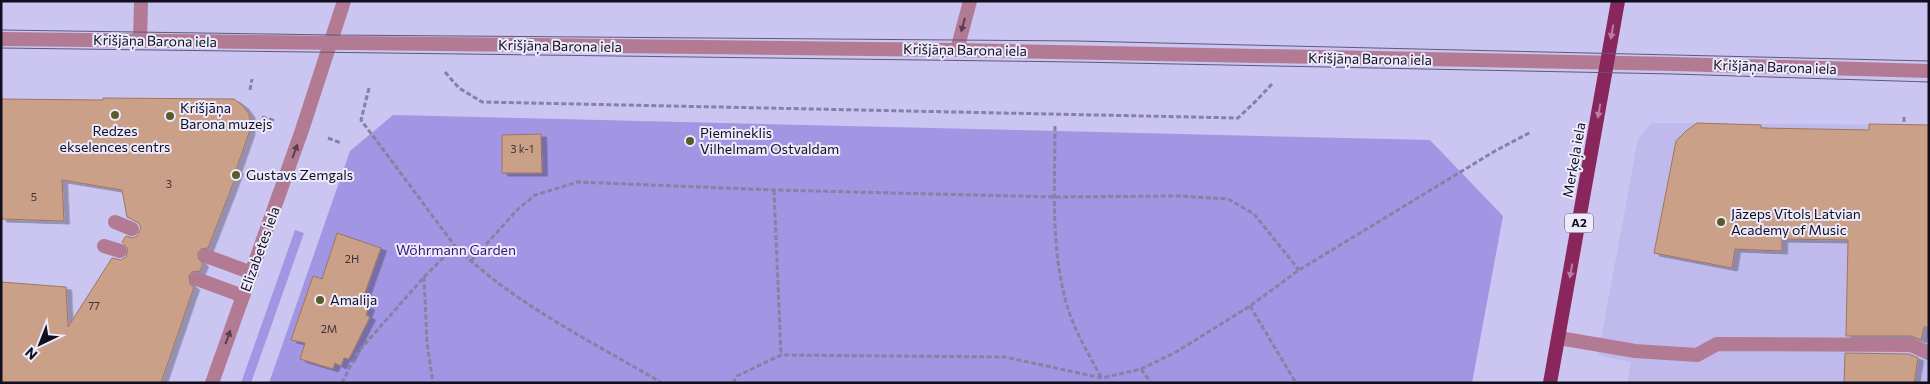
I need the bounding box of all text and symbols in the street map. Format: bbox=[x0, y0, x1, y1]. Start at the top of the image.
one-way arrow bbox=[959, 18, 967, 33]
one-way arrow bbox=[1608, 25, 1616, 41]
street label: Krišjāņa Barona iela bbox=[93, 31, 217, 51]
street label: Krišjāņa Barona iela bbox=[498, 36, 622, 56]
street label: Krišjāņa Barona iela bbox=[903, 40, 1027, 60]
street label: Krišjāņa Barona iela bbox=[1308, 49, 1432, 69]
street label: Krišjāņa Barona iela bbox=[1713, 56, 1837, 78]
place label: Krišjāņa Barona muzejs bbox=[180, 99, 272, 132]
one-way arrow bbox=[1594, 103, 1602, 119]
marker: Redzes ekselences centrs bbox=[109, 109, 121, 121]
marker: Krišjāņa Barona muzejs bbox=[164, 110, 176, 122]
street label: Merķeļa iela bbox=[1559, 121, 1589, 199]
place label: Redzes ekselences centrs bbox=[60, 122, 170, 155]
place label: Piemineklis Vilhelmam Ostvaldam bbox=[700, 124, 839, 157]
marker: Piemineklis Vilhelmam Ostvaldam bbox=[684, 135, 696, 147]
house number: 3 k-1 bbox=[510, 142, 534, 155]
one-way arrow bbox=[291, 143, 299, 158]
place label: Gustavs Zemgals bbox=[246, 166, 353, 183]
marker: Gustavs Zemgals bbox=[230, 169, 242, 181]
house number: 3 bbox=[166, 177, 172, 190]
house number: 5 bbox=[31, 190, 37, 203]
street label: Elizabetes iela bbox=[236, 204, 283, 294]
place label: Jāzeps Vītols Latvian Academy of Music bbox=[1731, 205, 1861, 238]
road number: A2 bbox=[1565, 214, 1593, 232]
marker: Jāzeps Vītols Latvian Academy of Music bbox=[1715, 216, 1727, 228]
park label: Wöhrmann Garden bbox=[396, 241, 516, 258]
house number: 2H bbox=[345, 252, 359, 265]
one-way arrow bbox=[1566, 264, 1574, 280]
place label: Amalija bbox=[330, 291, 377, 308]
marker: Amalija bbox=[314, 294, 326, 306]
house number: 77 bbox=[88, 299, 100, 312]
north arrow bbox=[15, 319, 65, 369]
house number: 2M bbox=[321, 322, 337, 335]
one-way arrow bbox=[224, 329, 232, 344]
text: N bbox=[21, 344, 40, 364]

